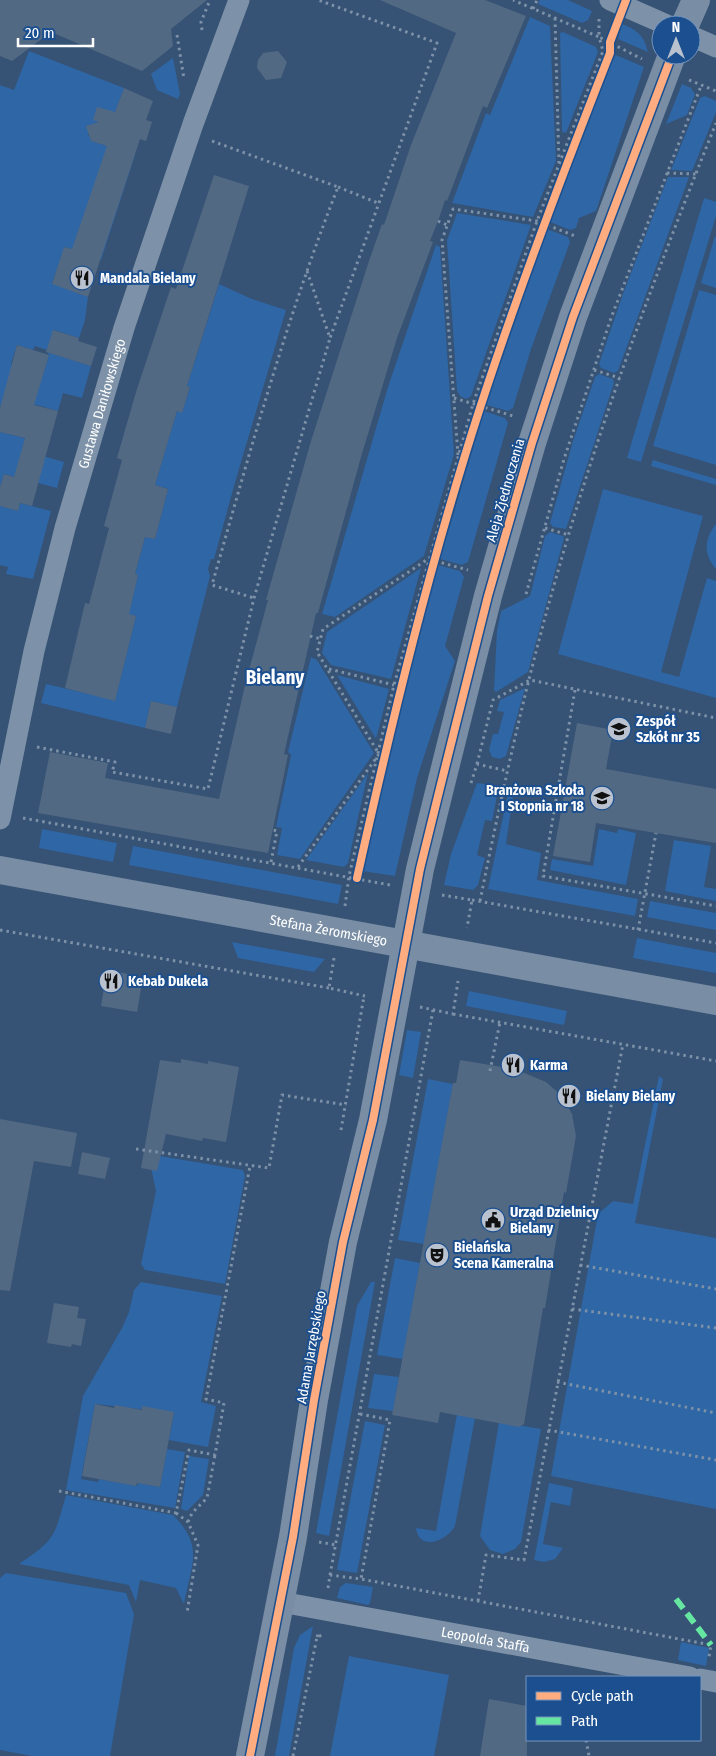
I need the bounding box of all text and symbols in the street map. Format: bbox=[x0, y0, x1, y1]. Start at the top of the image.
scale bar bbox=[18, 15, 92, 47]
north arrow bbox=[651, 15, 701, 65]
text: N bbox=[672, 19, 680, 36]
text: 20 m bbox=[25, 24, 55, 42]
restaurant icon: Mandala Bielany bbox=[69, 265, 95, 291]
place label: Mandala Bielany bbox=[100, 270, 196, 287]
street label: Gustawa Daniłowskiego bbox=[75, 337, 129, 471]
street label: Aleja Zjednoczenia bbox=[483, 436, 528, 544]
district label: Bielany bbox=[246, 666, 305, 689]
place label: Zespół Szkół nr 35 bbox=[636, 713, 700, 746]
school or university icon: Zespół Szkół nr 35 bbox=[606, 716, 632, 742]
place label: Branżowa Szkoła I Stopnia nr 18 bbox=[486, 782, 585, 815]
school or university icon: Branżowa Szkoła I Stopnia nr 18 bbox=[589, 785, 615, 811]
street label: Stefana Żeromskiego bbox=[268, 912, 389, 950]
restaurant icon: Kebab Dukela bbox=[98, 968, 124, 994]
place label: Kebab Dukela bbox=[128, 973, 208, 990]
restaurant icon: Karma bbox=[500, 1052, 526, 1078]
place label: Karma bbox=[530, 1057, 568, 1074]
restaurant icon: Bielany Bielany bbox=[556, 1083, 582, 1109]
place label: Bielany Bielany bbox=[586, 1088, 676, 1105]
place label: Urząd Dzielnicy Bielany bbox=[510, 1204, 599, 1237]
public building icon: Urząd Dzielnicy Bielany bbox=[480, 1207, 506, 1233]
place label: Bielańska Scena Kameralna bbox=[454, 1239, 554, 1272]
theatre icon: Bielańska Scena Kameralna bbox=[424, 1242, 450, 1268]
street label: Adama Jarzębskiego bbox=[293, 1289, 330, 1405]
street label: Leopolda Staffa bbox=[440, 1624, 531, 1656]
legend bbox=[526, 1676, 701, 1741]
text: Cycle path bbox=[571, 1687, 634, 1705]
text: Path bbox=[571, 1712, 598, 1730]

